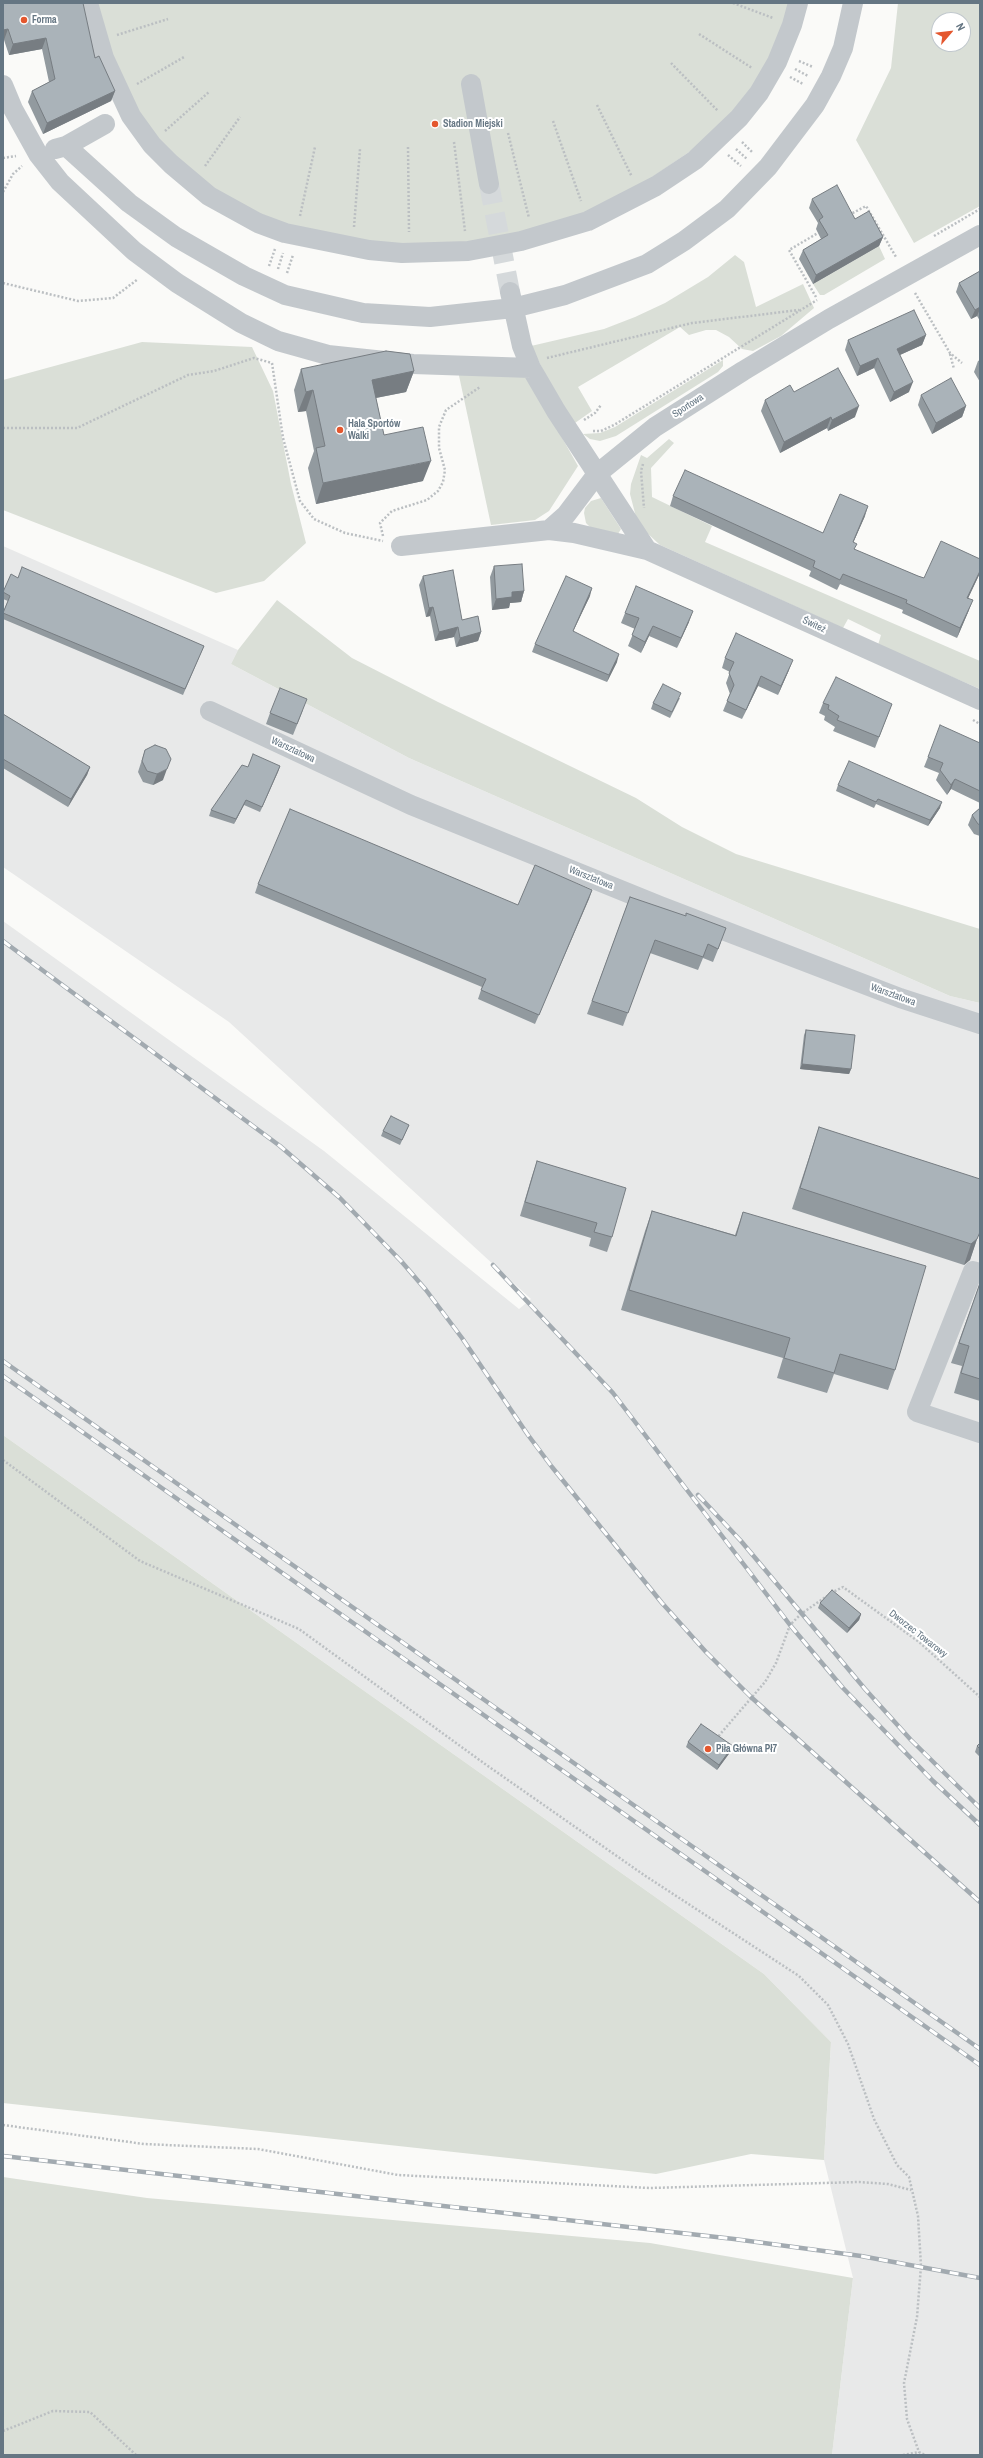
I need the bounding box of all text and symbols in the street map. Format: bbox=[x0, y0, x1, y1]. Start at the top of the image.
north arrow bbox=[931, 12, 971, 52]
place label: Forma bbox=[32, 14, 57, 26]
marker: Forma bbox=[19, 15, 29, 25]
text: N bbox=[953, 21, 968, 33]
place label: Stadion Miejski bbox=[443, 118, 503, 130]
marker: Stadion Miejski bbox=[430, 119, 440, 129]
street label: Sportowa bbox=[670, 392, 706, 420]
place label: Hala Sportów Walki bbox=[348, 418, 400, 442]
marker: Hala Sportów Walki bbox=[335, 425, 345, 435]
street label: Świteź bbox=[800, 614, 828, 636]
street label: Warsztatowa bbox=[269, 735, 317, 765]
street label: Warsztatowa bbox=[567, 864, 615, 892]
street label: Warsztatowa bbox=[869, 981, 917, 1009]
street label: Dworzec Towarowy bbox=[886, 1608, 950, 1660]
place label: Piła Główna Pł7 bbox=[716, 1743, 777, 1755]
marker: Piła Główna Pł7 bbox=[703, 1744, 713, 1754]

